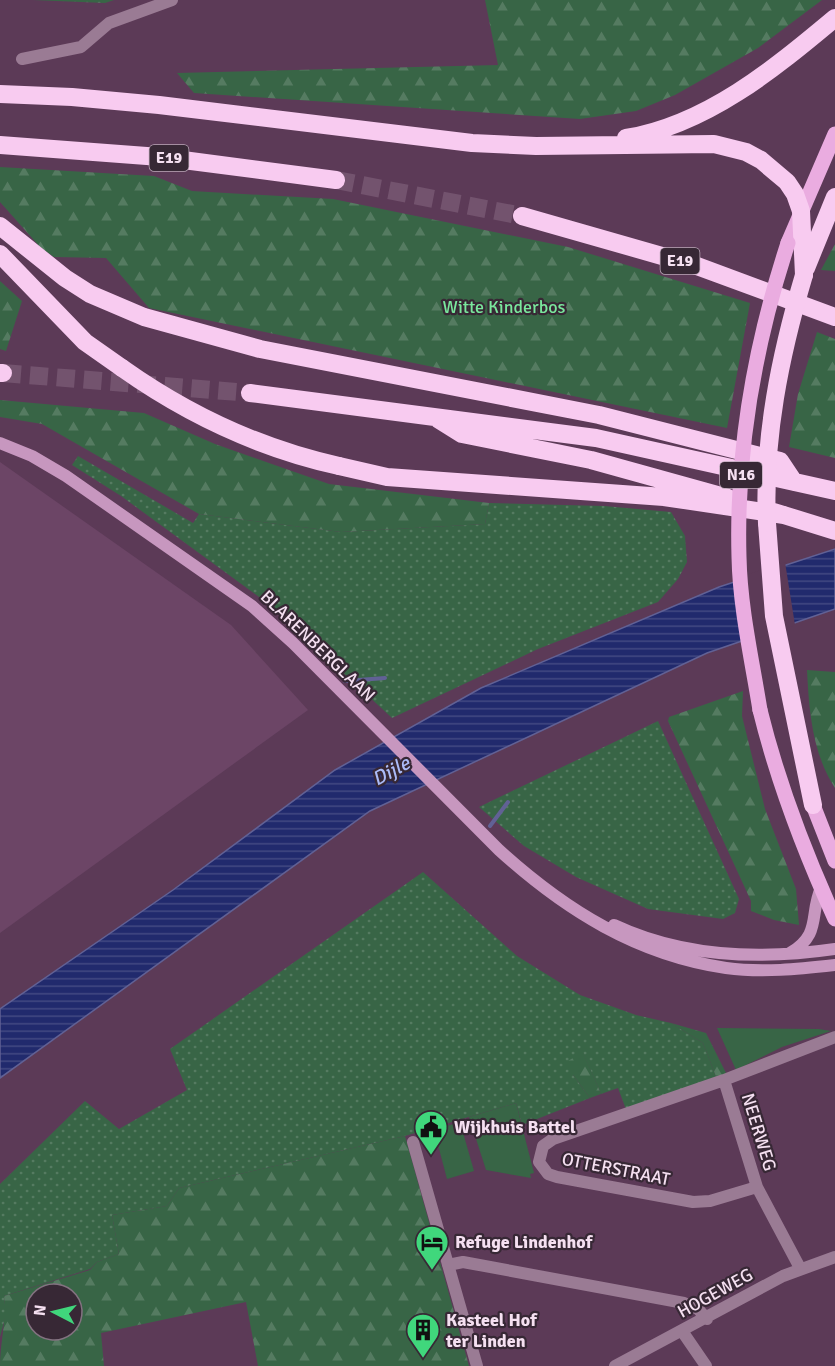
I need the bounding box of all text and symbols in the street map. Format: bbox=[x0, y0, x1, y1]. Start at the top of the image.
road number: E19 bbox=[150, 145, 188, 171]
road number: E19 bbox=[660, 248, 700, 274]
park label: Witte Kinderbos bbox=[443, 296, 566, 318]
road number: N16 bbox=[720, 462, 762, 488]
street label: BLARENBERGLAAN bbox=[256, 586, 380, 706]
water label: Dijle bbox=[368, 750, 415, 792]
street label: NEERWEG bbox=[737, 1090, 781, 1174]
public building icon: Wijkhuis Battel bbox=[413, 1109, 449, 1156]
place label: Wijkhuis Battel bbox=[454, 1116, 576, 1138]
street label: OTTERSTRAAT bbox=[560, 1148, 672, 1190]
hotel icon: Refuge Lindenhof bbox=[414, 1224, 450, 1271]
place label: Refuge Lindenhof bbox=[455, 1231, 594, 1253]
street label: HOGEWEG bbox=[674, 1263, 756, 1323]
north arrow bbox=[24, 1282, 84, 1342]
text: N bbox=[30, 1304, 51, 1317]
place label: Kasteel Hof ter Linden bbox=[445, 1309, 538, 1352]
building icon: Kasteel Hof ter Linden bbox=[405, 1312, 441, 1359]

